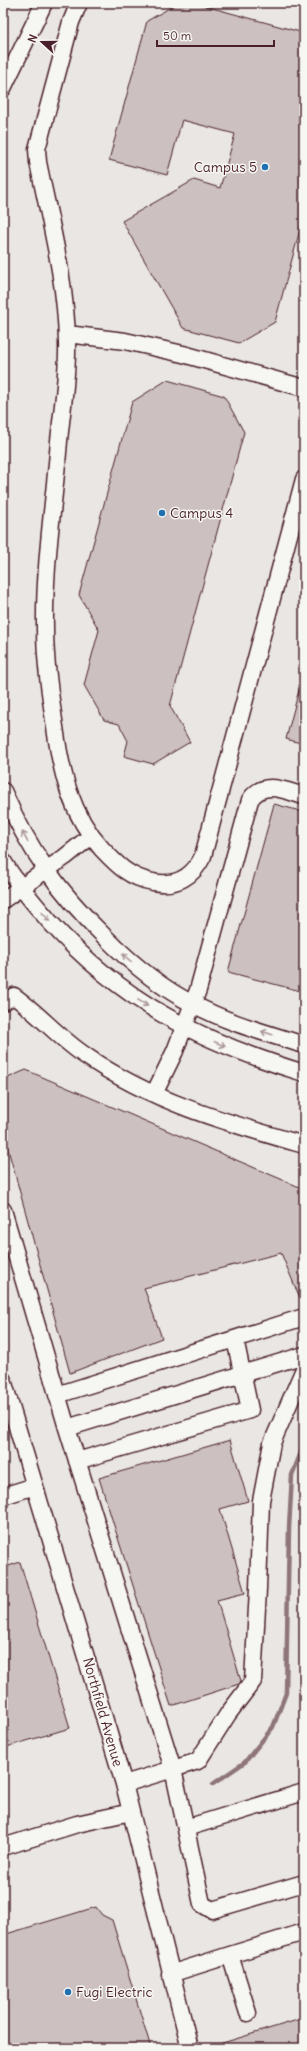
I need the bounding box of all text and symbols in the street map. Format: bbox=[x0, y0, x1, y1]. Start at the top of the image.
north arrow bbox=[22, 22, 62, 62]
scale bar bbox=[157, 22, 274, 48]
text: 50 m bbox=[163, 28, 192, 43]
text: N bbox=[25, 32, 41, 44]
place label: Campus 5 bbox=[194, 158, 257, 176]
marker: Campus 5 bbox=[260, 162, 270, 172]
place label: Campus 4 bbox=[170, 504, 233, 522]
marker: Campus 4 bbox=[157, 508, 167, 518]
one-way arrow bbox=[21, 832, 28, 844]
one-way arrow bbox=[41, 912, 51, 922]
one-way arrow bbox=[122, 954, 132, 963]
one-way arrow bbox=[137, 999, 148, 1007]
one-way arrow bbox=[260, 1029, 273, 1036]
one-way arrow bbox=[214, 1041, 226, 1048]
street label: Northfield Avenue bbox=[79, 1655, 127, 1769]
place label: Fugi Electric bbox=[76, 1983, 153, 2001]
marker: Fugi Electric bbox=[63, 1987, 73, 1997]

